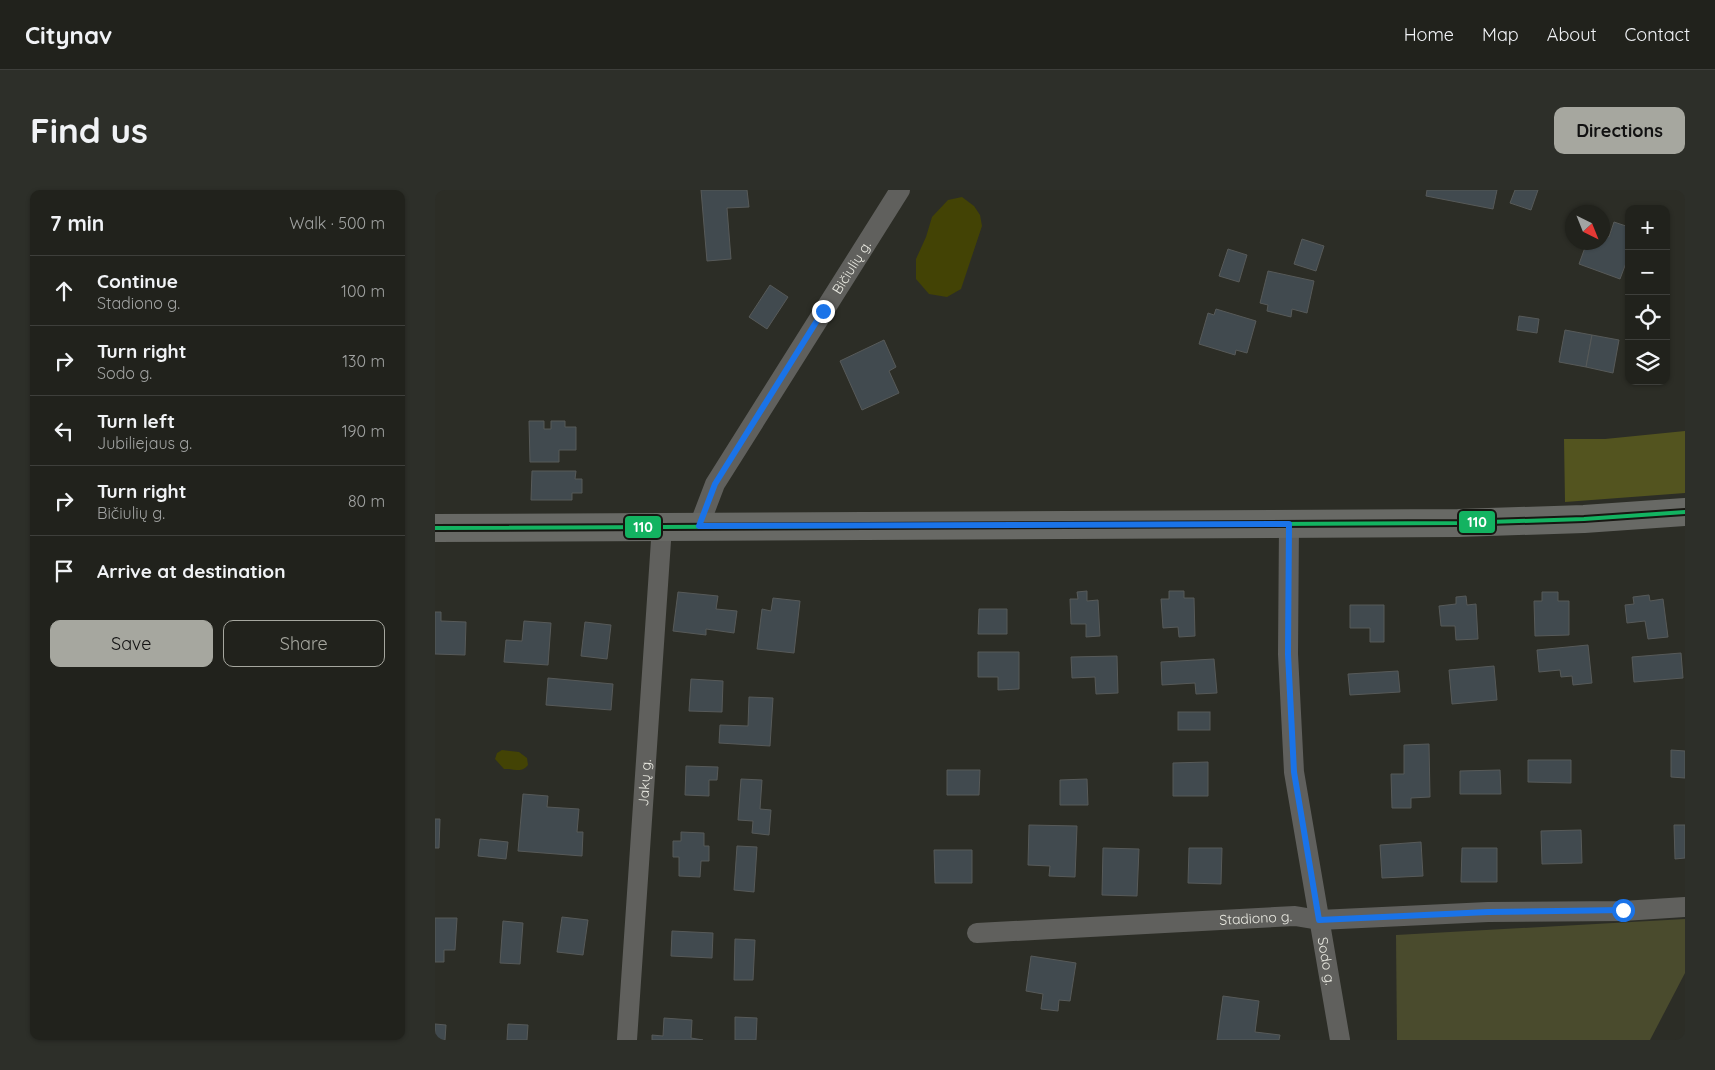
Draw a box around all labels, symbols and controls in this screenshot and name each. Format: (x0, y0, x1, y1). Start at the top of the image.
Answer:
text: Citynav (25, 20, 112, 50)
text: Home (1404, 23, 1454, 46)
text: Map (1482, 23, 1519, 46)
text: About (1547, 23, 1597, 46)
text: Contact (1625, 23, 1690, 46)
button: Directions (1554, 107, 1685, 154)
text: Find us (30, 108, 148, 152)
north arrow (1565, 205, 1610, 250)
map controls (1625, 205, 1670, 385)
button: + (1625, 205, 1670, 250)
text: 7 min (50, 210, 104, 236)
text: Walk · 500 m (289, 213, 385, 233)
street label: Bičiulių g. (828, 237, 875, 297)
button: − (1625, 250, 1670, 295)
text: Continue (97, 269, 178, 293)
icon: ahead (50, 277, 78, 305)
text: 100 m (341, 281, 385, 301)
text: Stadiono g. (97, 293, 180, 313)
button: locate (1625, 295, 1670, 340)
route end (812, 300, 835, 323)
text: Turn right (97, 339, 186, 363)
button: layers (1625, 340, 1670, 385)
icon: right (50, 347, 78, 375)
text: 130 m (342, 351, 385, 371)
text: Sodo g. (97, 363, 152, 383)
text: Turn left (97, 409, 175, 433)
icon: left (50, 417, 78, 445)
text: 190 m (342, 421, 385, 441)
text: Jubiliejaus g. (97, 433, 192, 453)
text: Turn right (97, 479, 186, 503)
icon: right (50, 487, 78, 515)
text: 80 m (348, 491, 385, 511)
text: Bičiulių g. (97, 503, 165, 523)
line badge: 110 (1458, 510, 1496, 534)
text: 110 (1467, 513, 1487, 531)
line badge: 110 (624, 515, 662, 539)
text: 110 (633, 518, 653, 536)
icon: arrive (50, 557, 78, 585)
text: Arrive at destination (97, 559, 286, 583)
button: Save (50, 620, 213, 667)
button: Share (223, 620, 385, 667)
street label: Jakų g. (634, 759, 655, 807)
route start (1612, 899, 1635, 922)
street label: Stadiono g. (1219, 907, 1292, 929)
street label: Sodo g. (1313, 936, 1339, 986)

